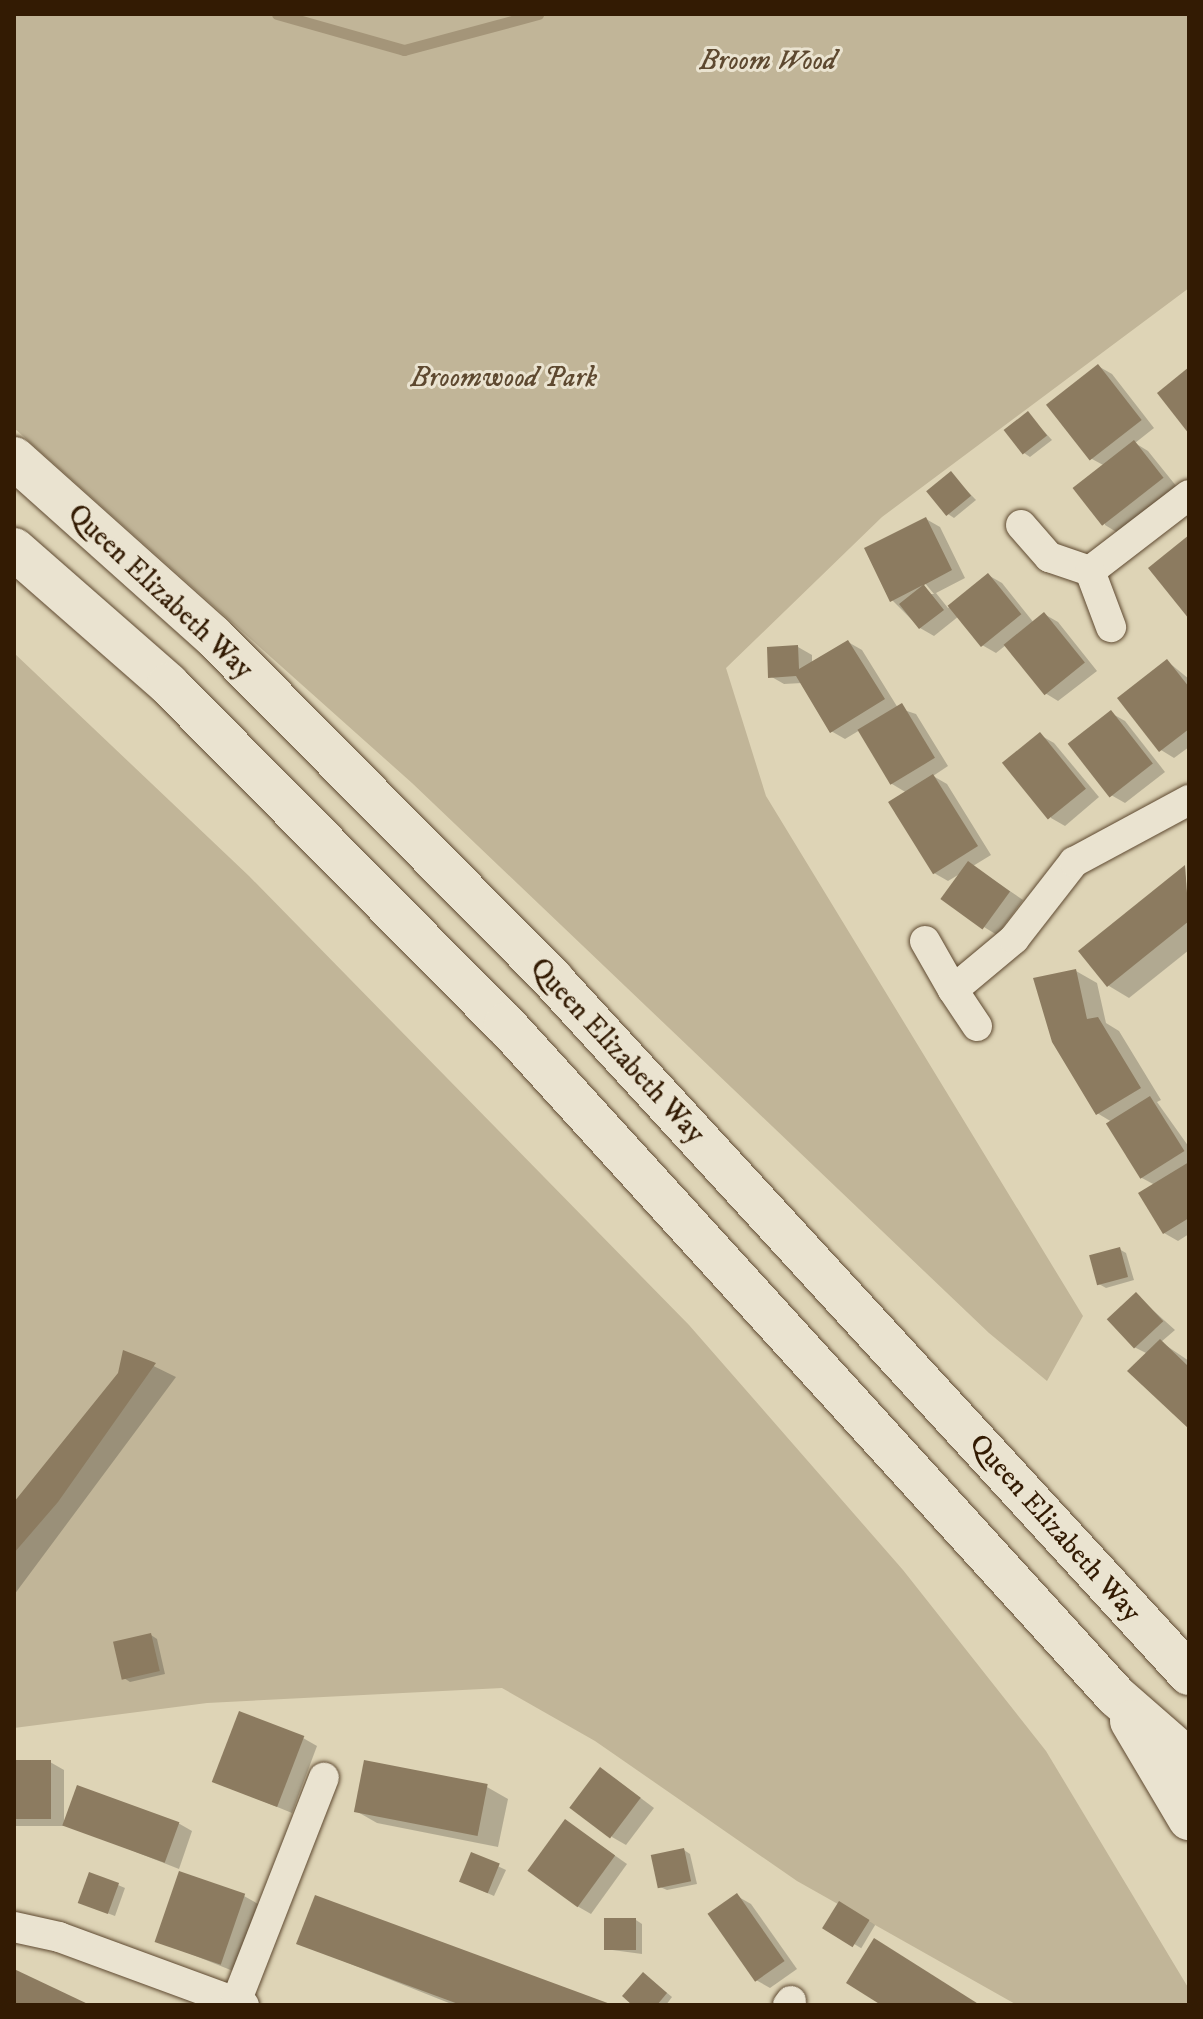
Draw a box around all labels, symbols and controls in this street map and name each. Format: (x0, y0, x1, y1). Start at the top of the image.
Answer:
park label: Broom Wood (700, 44, 836, 78)
park label: Broomwood Park (411, 361, 597, 395)
street label: Queen Elizabeth Way (60, 498, 260, 686)
street label: Queen Elizabeth Way (523, 951, 711, 1151)
street label: Queen Elizabeth Way (962, 1427, 1148, 1629)

